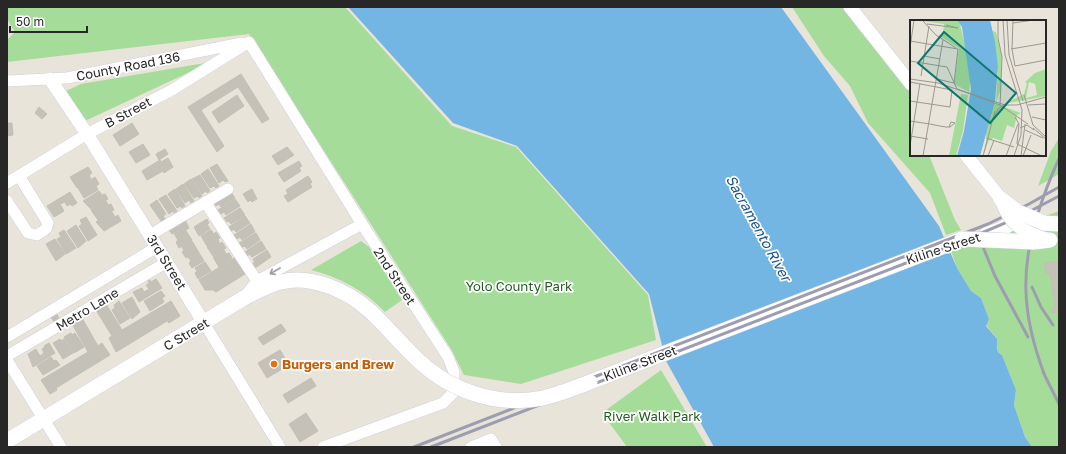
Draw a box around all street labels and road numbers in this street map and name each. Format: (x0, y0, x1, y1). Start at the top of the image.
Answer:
street label: County Road 136 (75, 48, 181, 84)
street label: B Street (102, 93, 154, 131)
street label: Kiline Street (904, 228, 982, 268)
street label: 3rd Street (144, 231, 190, 293)
street label: 2nd Street (371, 244, 419, 308)
street label: Metro Lane (53, 284, 121, 334)
street label: C Street (160, 314, 212, 354)
street label: Kiline Street (601, 342, 679, 384)

